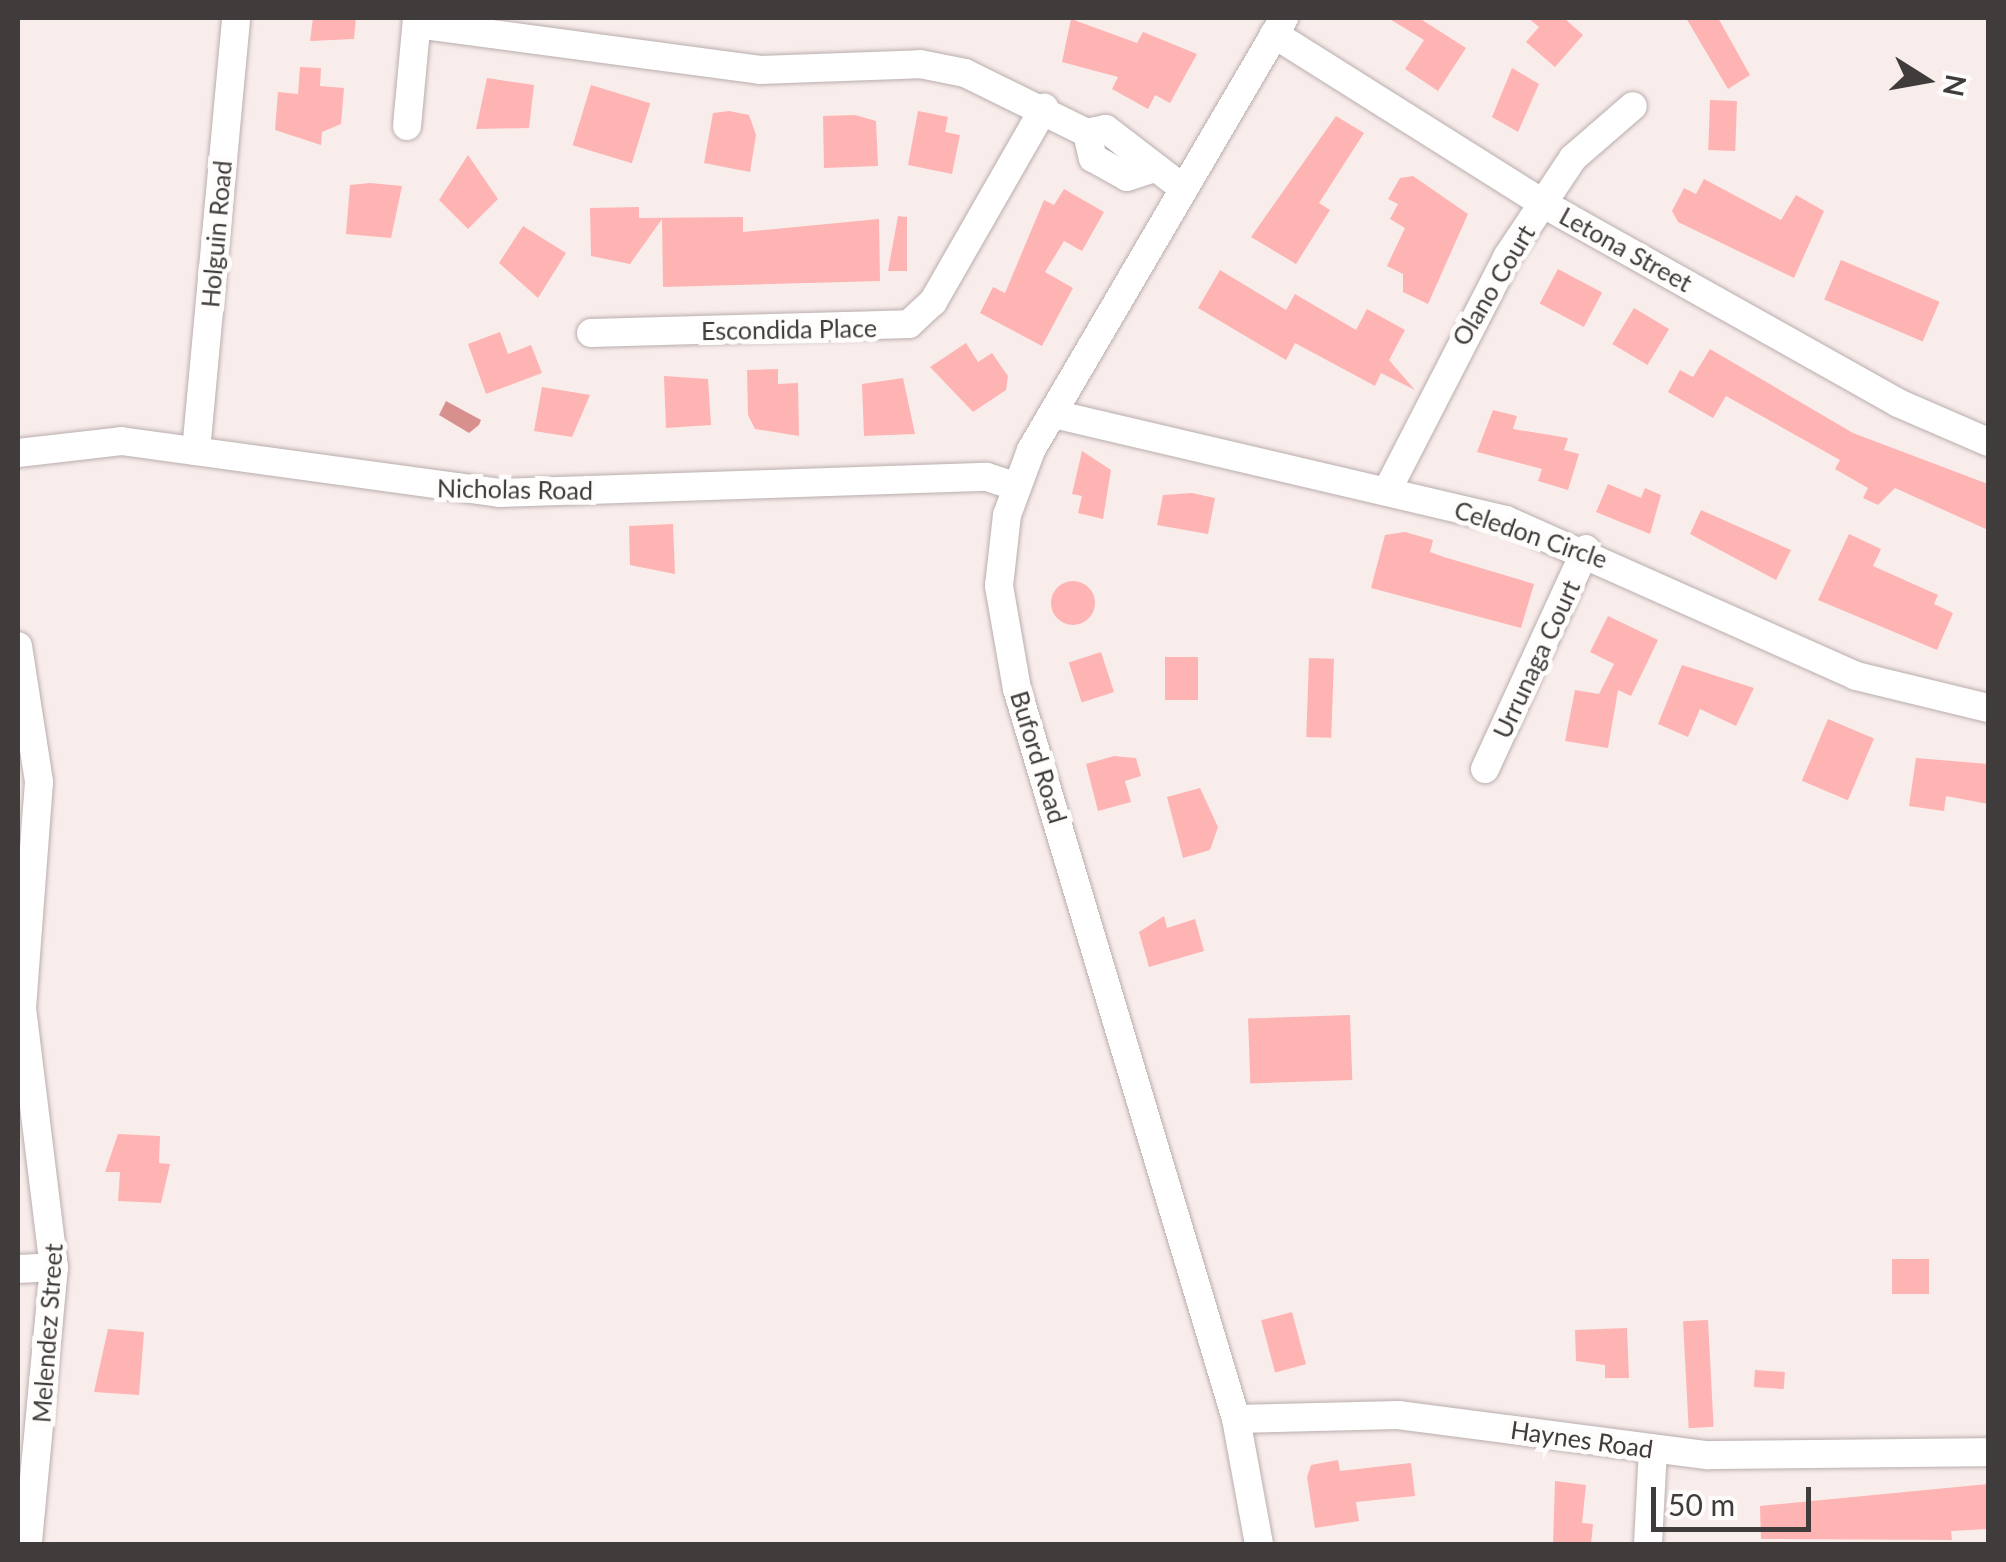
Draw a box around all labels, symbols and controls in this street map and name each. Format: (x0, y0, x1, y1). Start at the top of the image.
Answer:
north arrow (1876, 30, 1976, 130)
text: N (1937, 72, 1974, 100)
street label: Holguin Road (195, 159, 237, 309)
street label: Letona Street (1555, 200, 1697, 298)
street label: Olano Court (1445, 219, 1541, 351)
street label: Escondida Place (701, 312, 877, 346)
street label: Nicholas Road (437, 473, 593, 505)
street label: Celedon Circle (1451, 494, 1611, 574)
street label: Urrunaga Court (1486, 575, 1586, 743)
street label: Buford Road (1005, 687, 1073, 827)
street label: Melendez Street (26, 1242, 68, 1424)
street label: Haynes Road (1509, 1414, 1655, 1464)
scale bar (1656, 1467, 1816, 1529)
text: 50 m (1668, 1486, 1735, 1522)

